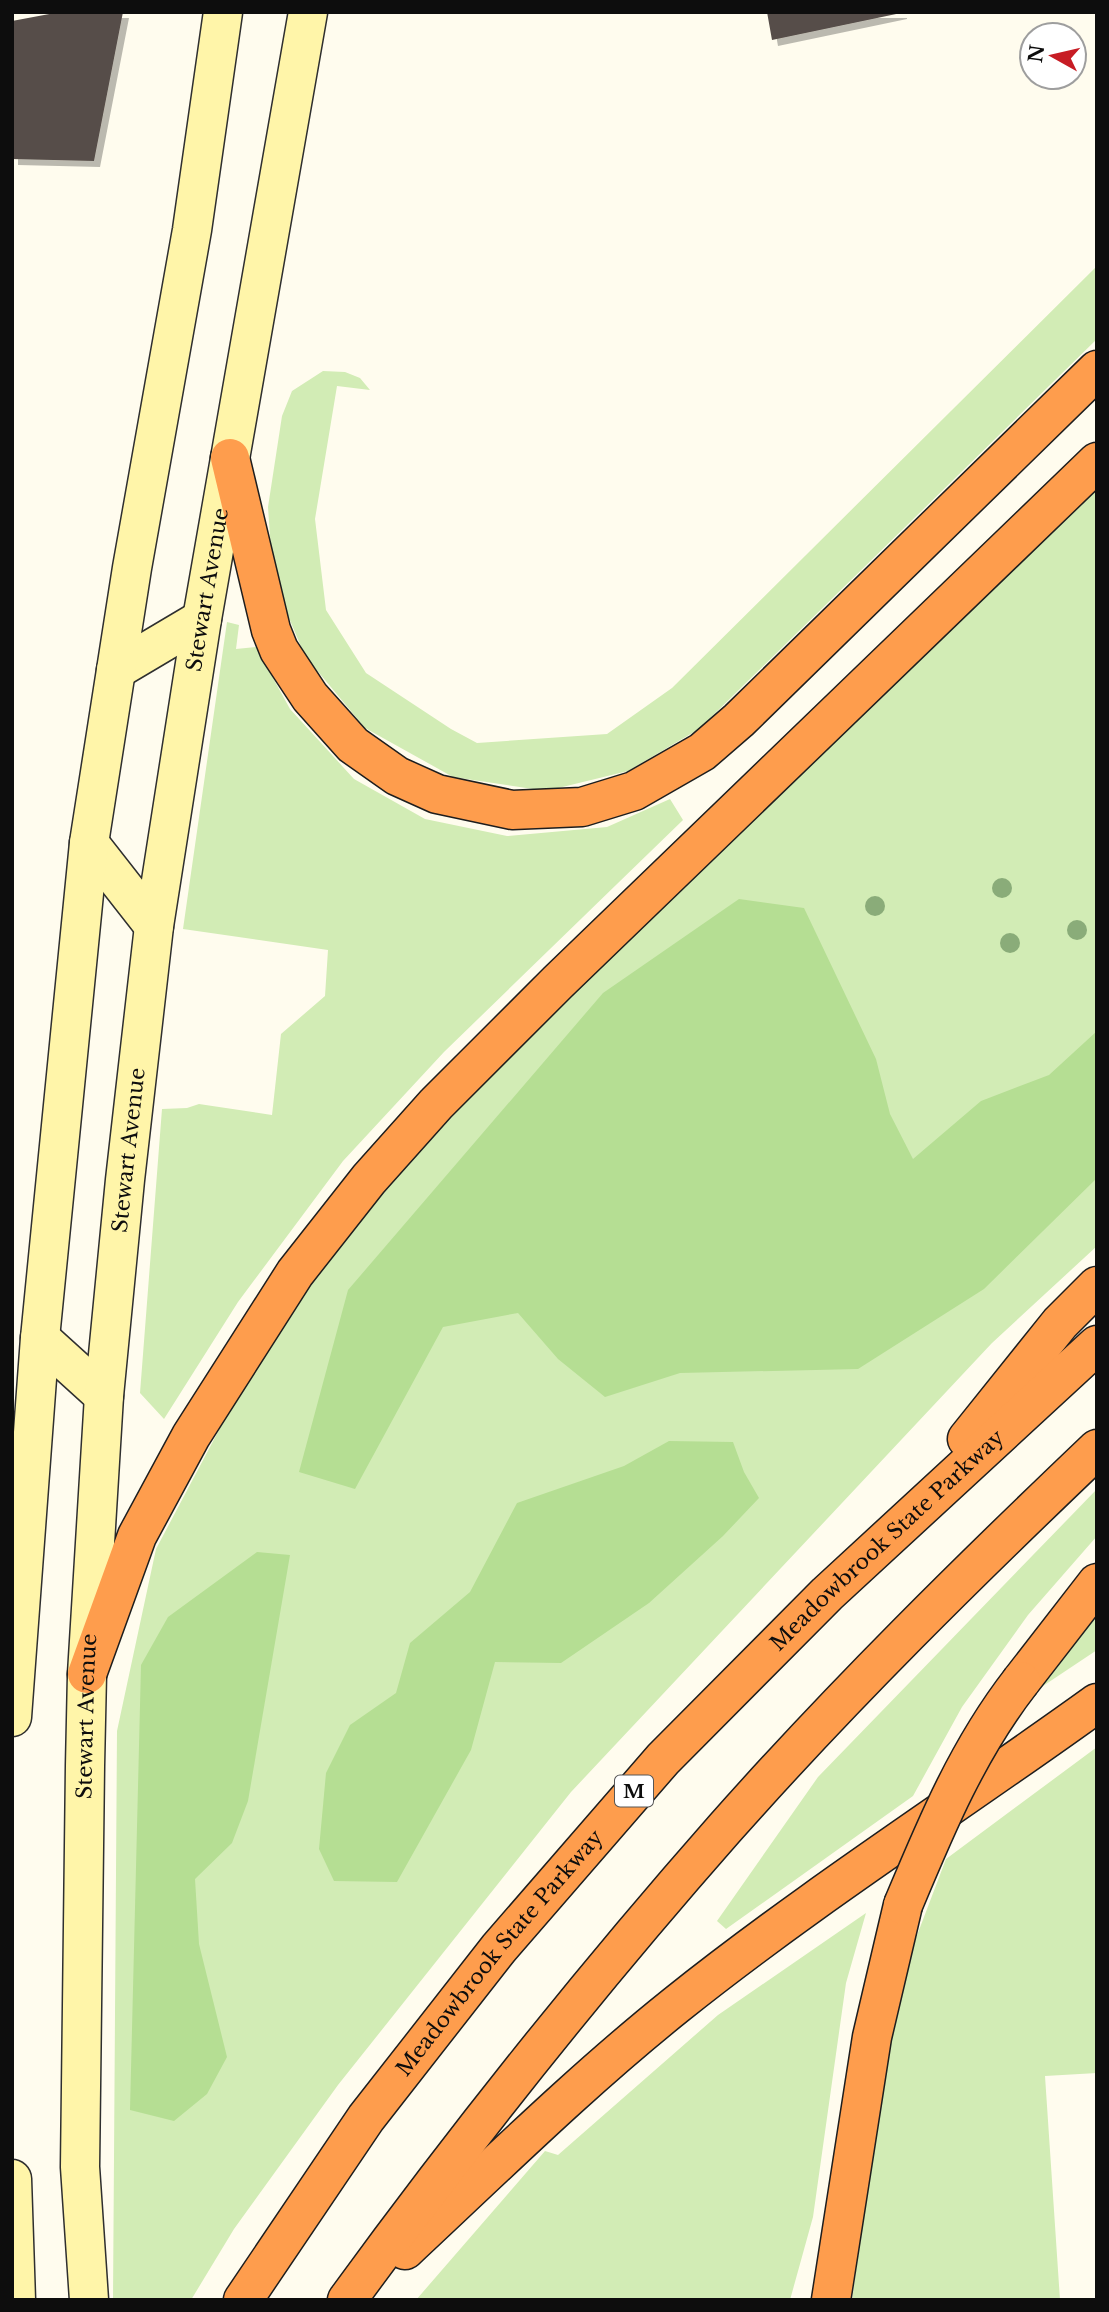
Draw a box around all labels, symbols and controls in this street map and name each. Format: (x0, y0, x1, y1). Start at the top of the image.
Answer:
north arrow (1018, 21, 1088, 91)
text: N (1024, 43, 1049, 64)
street label: Stewart Avenue (181, 506, 234, 673)
street label: Stewart Avenue (107, 1066, 151, 1234)
street label: Meadowbrook State Parkway (765, 1424, 1010, 1656)
street label: Stewart Avenue (72, 1633, 102, 1799)
road number: M (615, 1776, 653, 1806)
street label: Meadowbrook State Parkway (391, 1824, 609, 2081)

